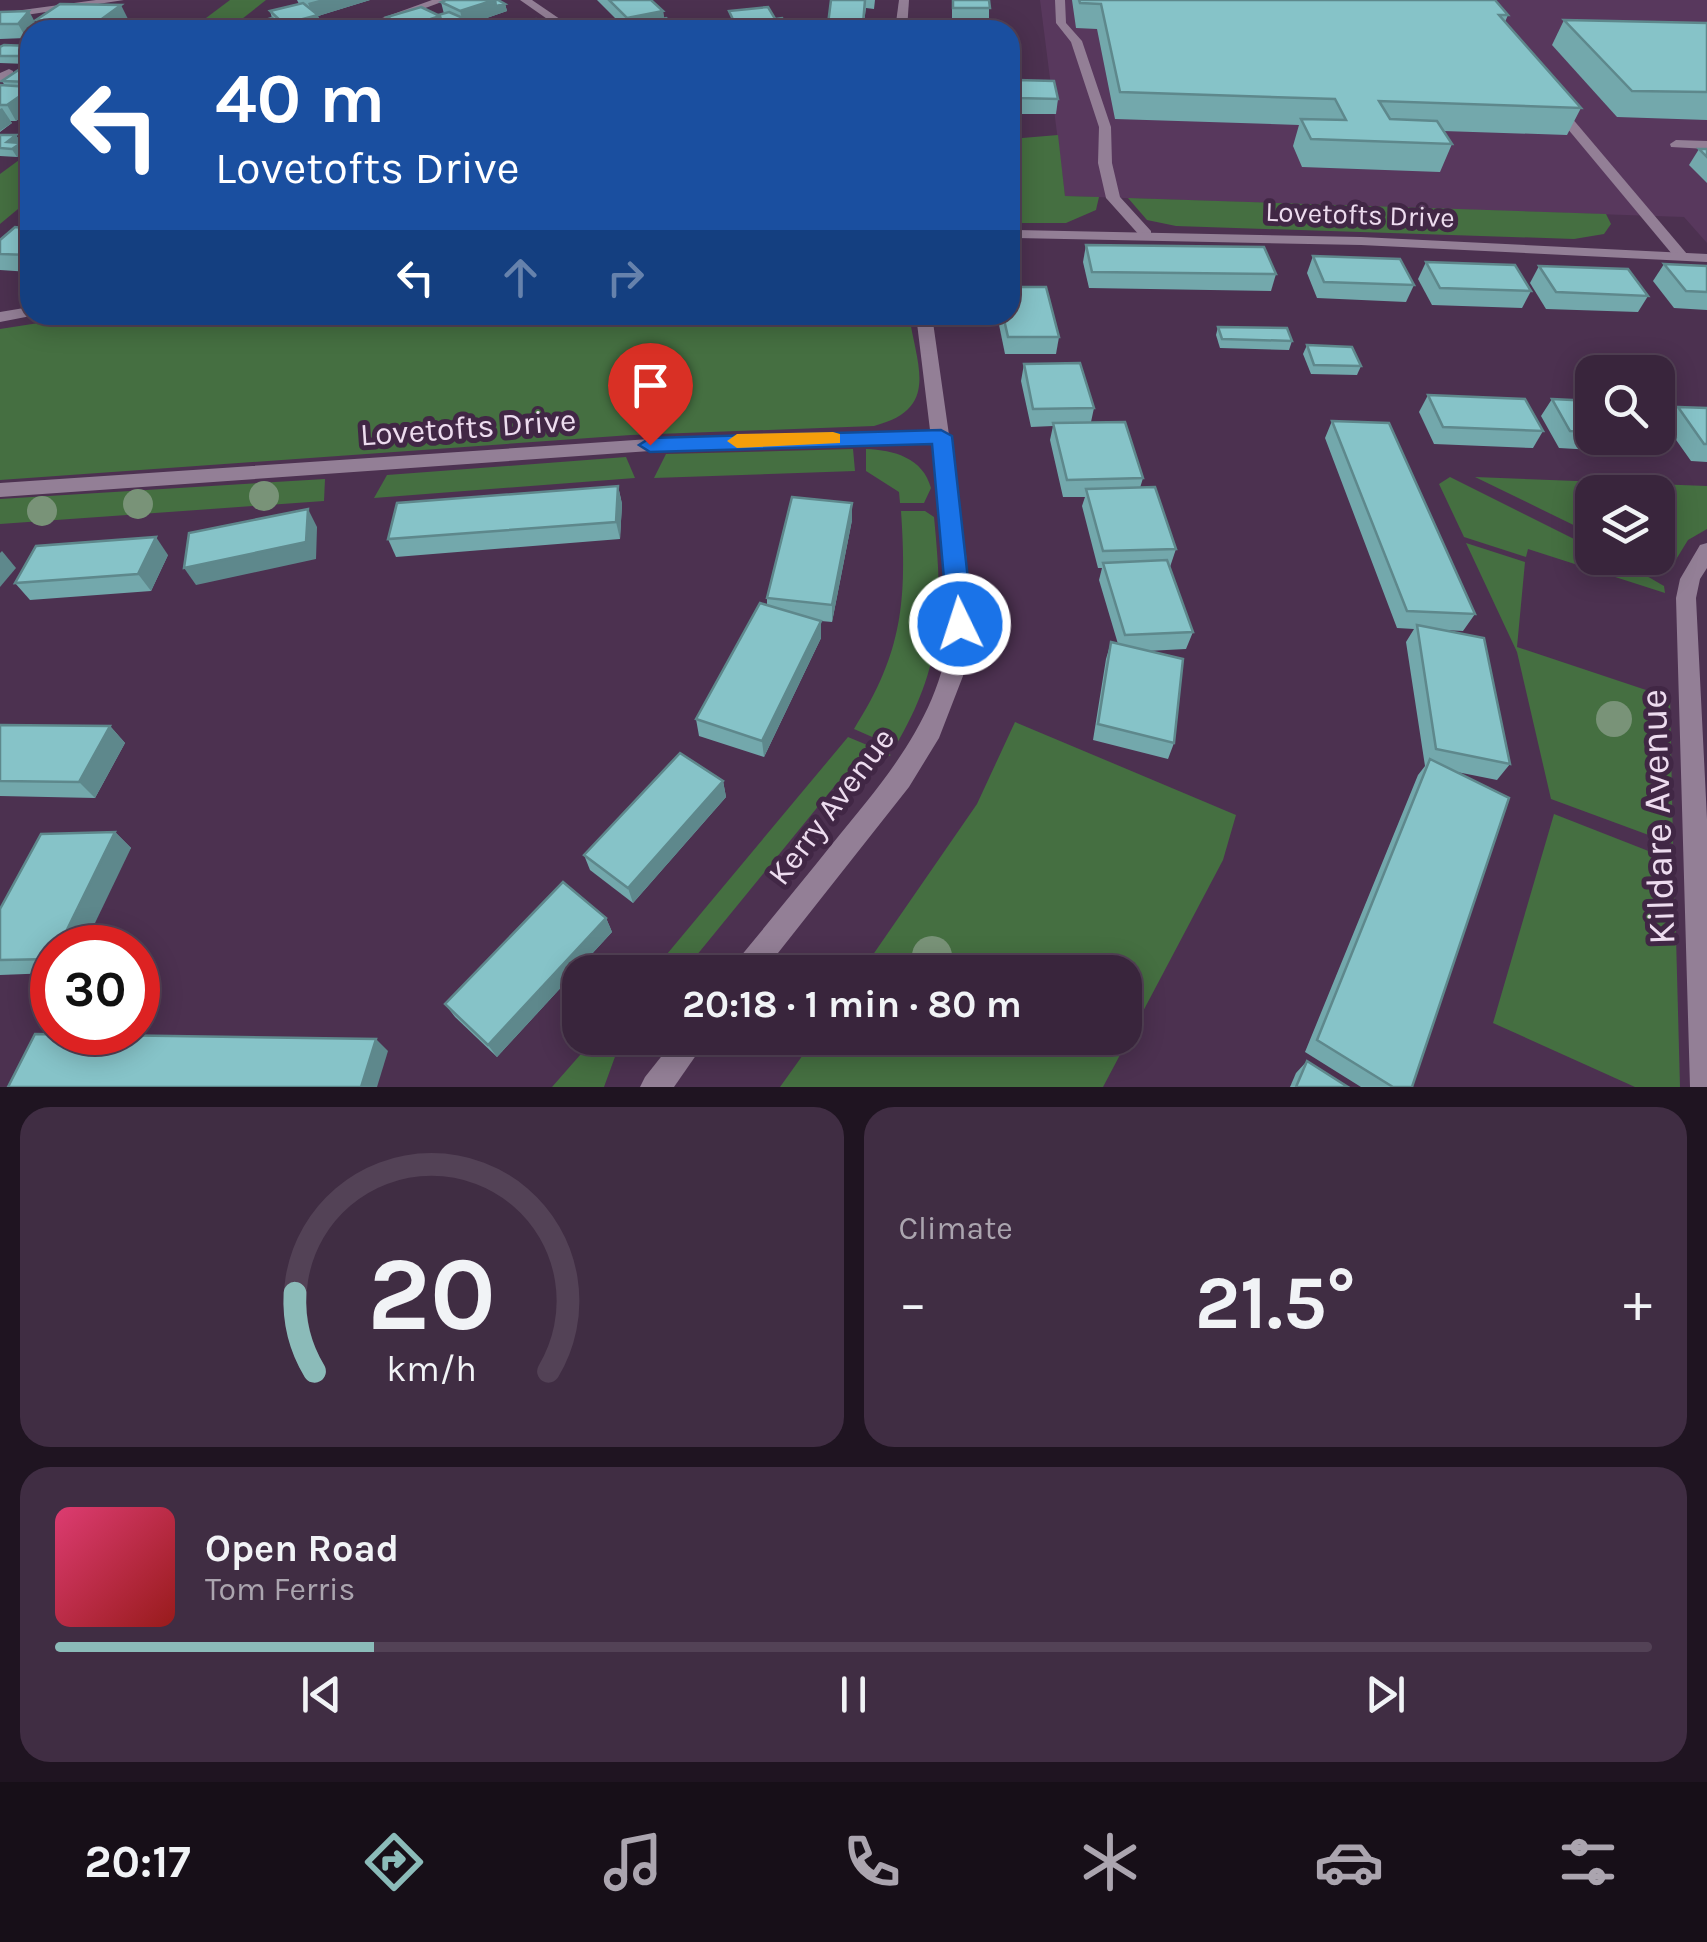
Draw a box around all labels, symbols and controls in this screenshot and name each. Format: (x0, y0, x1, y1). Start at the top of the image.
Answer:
text: 40 m (215, 58, 385, 140)
icon: left (50, 60, 180, 190)
text: Lovetofts Drive (215, 142, 520, 194)
street label: Lovetofts Drive (1265, 195, 1455, 234)
icon: left (388, 250, 443, 305)
icon: ahead (493, 250, 548, 305)
icon: right (598, 250, 653, 305)
pin (608, 343, 693, 446)
map controls (1575, 355, 1675, 575)
button: search (1575, 355, 1675, 455)
icon: arrive (623, 358, 678, 413)
street label: Lovetofts Drive (359, 401, 577, 454)
button: layers (1575, 475, 1675, 575)
position arrow (908, 572, 1012, 676)
street label: Kildare Avenue (1631, 688, 1684, 946)
street label: Kerry Avenue (760, 721, 902, 892)
speed limit sign: 30 (30, 925, 160, 1055)
text: 20:18 · 1 min · 80 m (682, 982, 1022, 1027)
text: Climate (899, 1210, 1013, 1247)
text: 20 (367, 1234, 496, 1355)
text: 21.5° (1195, 1259, 1356, 1347)
text: − (899, 1271, 927, 1335)
text: + (1623, 1271, 1652, 1335)
text: km/h (386, 1348, 477, 1390)
text: Open Road (205, 1526, 399, 1571)
text: Tom Ferris (205, 1571, 355, 1608)
icon: previous (294, 1667, 349, 1722)
icon: pause (826, 1667, 881, 1722)
icon: next (1358, 1667, 1413, 1722)
icon: directions (359, 1827, 429, 1897)
icon: music (598, 1827, 668, 1897)
icon: phone (837, 1827, 907, 1897)
icon: climate (1075, 1827, 1145, 1897)
icon: car (1314, 1827, 1384, 1897)
icon: filters (1553, 1827, 1623, 1897)
text: 20:17 (84, 1836, 191, 1888)

